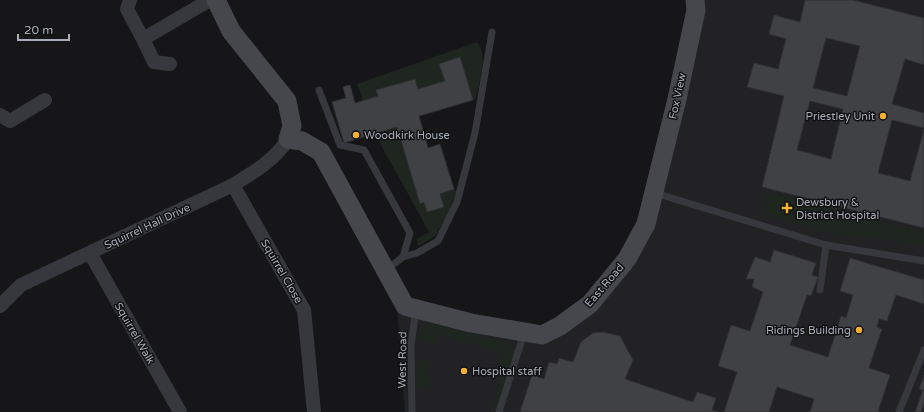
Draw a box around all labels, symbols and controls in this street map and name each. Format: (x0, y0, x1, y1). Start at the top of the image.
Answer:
scale bar (18, 16, 69, 42)
text: 20 m (24, 23, 53, 37)
street label: Fox View (666, 72, 689, 120)
place label: Priestley Unit (806, 110, 875, 123)
marker: Priestley Unit (878, 111, 888, 121)
place label: Woodkirk House (364, 129, 450, 142)
marker: Woodkirk House (351, 130, 361, 140)
place label: Dewsbury & District Hospital (796, 196, 879, 222)
street label: Squirrel Hall Drive (102, 201, 192, 252)
marker: Dewsbury & District Hospital (781, 202, 793, 214)
street label: Squirrel Close (258, 237, 305, 306)
street label: East Road (582, 261, 627, 310)
street label: Squirrel Walk (112, 300, 157, 366)
place label: Ridings Building (766, 324, 851, 337)
marker: Ridings Building (854, 325, 864, 335)
street label: West Road (396, 331, 409, 389)
place label: Hospital staff (472, 365, 542, 378)
marker: Hospital staff (459, 366, 469, 376)

